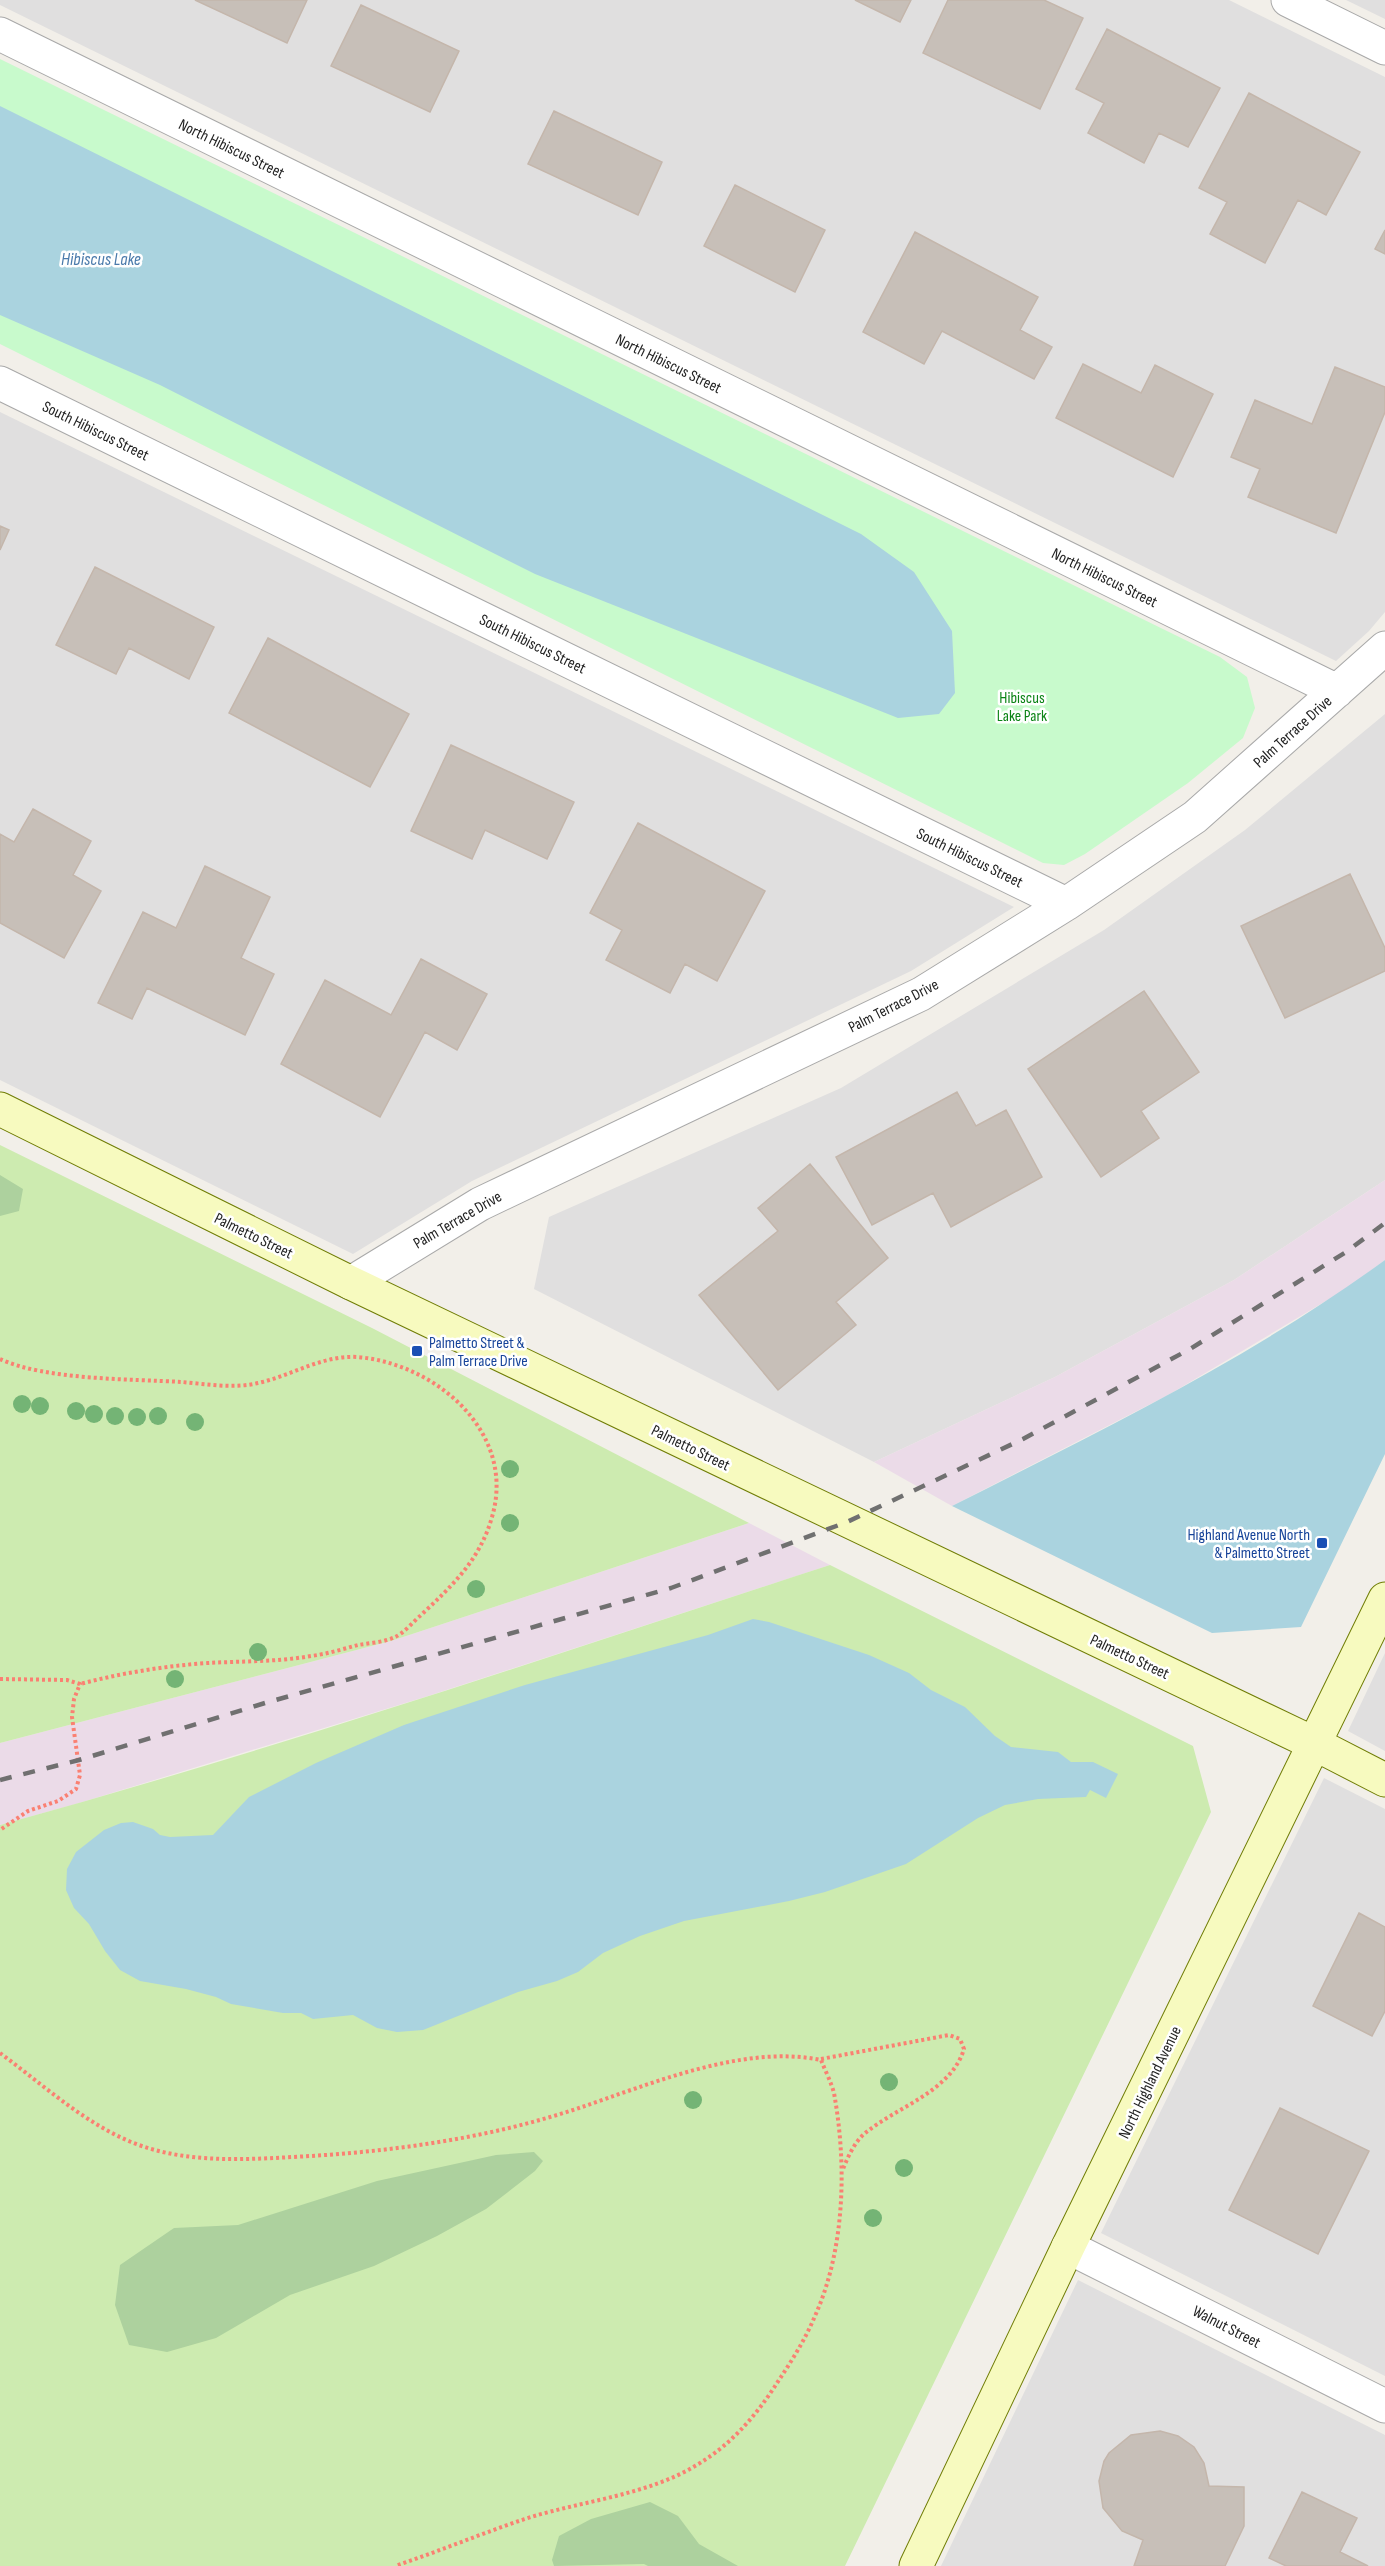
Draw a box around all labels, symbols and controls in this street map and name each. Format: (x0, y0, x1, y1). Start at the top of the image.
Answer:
street label: North Hibiscus Street (175, 116, 287, 183)
water label: Hibiscus Lake (61, 249, 141, 270)
street label: North Hibiscus Street (612, 331, 724, 398)
street label: South Hibiscus Street (39, 397, 152, 465)
street label: North Hibiscus Street (1048, 545, 1160, 612)
street label: South Hibiscus Street (476, 610, 589, 678)
park label: Hibiscus Lake Park (997, 689, 1047, 726)
street label: Palm Terrace Drive (1250, 692, 1336, 772)
street label: South Hibiscus Street (913, 824, 1026, 892)
street label: Palm Terrace Drive (845, 975, 942, 1037)
street label: Palm Terrace Drive (410, 1187, 505, 1253)
street label: Palmetto Street (211, 1209, 296, 1264)
place label: Palmetto Street & Palm Terrace Drive (429, 1334, 528, 1371)
marker: Palmetto Street & Palm Terrace Drive (410, 1344, 424, 1358)
street label: Palmetto Street (648, 1421, 733, 1476)
place label: Highland Avenue North & Palmetto Street (1187, 1526, 1310, 1563)
marker: Highland Avenue North & Palmetto Street (1315, 1536, 1329, 1550)
street label: Palmetto Street (1087, 1631, 1172, 1684)
street label: North Highland Avenue (1115, 2023, 1186, 2142)
street label: Walnut Street (1189, 2302, 1264, 2353)

